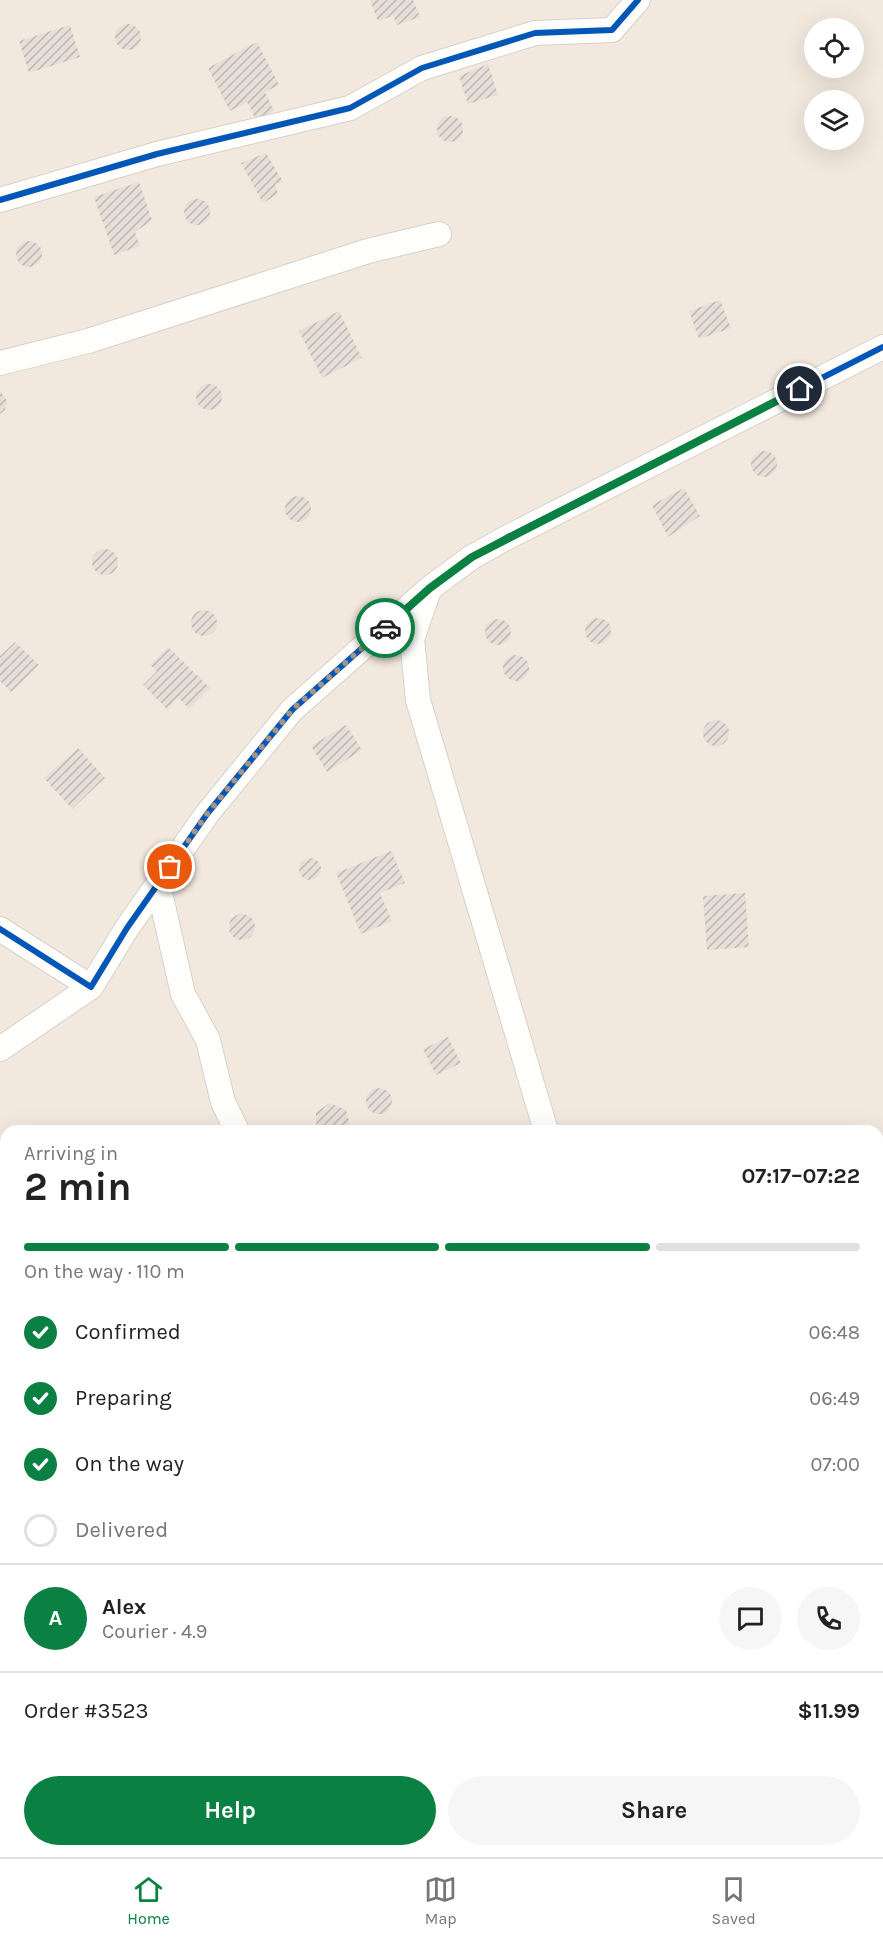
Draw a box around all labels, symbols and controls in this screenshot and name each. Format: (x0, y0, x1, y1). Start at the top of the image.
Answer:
map controls (804, 18, 864, 150)
button: locate (804, 18, 864, 78)
button: layers (804, 90, 864, 150)
pin (774, 363, 825, 414)
icon: home (783, 372, 816, 405)
courier (355, 598, 415, 658)
icon: car (369, 612, 402, 645)
pin (144, 841, 195, 892)
icon: bag (153, 850, 186, 883)
text: Arriving in (24, 1142, 118, 1165)
text: 07:17–07:22 (741, 1163, 860, 1189)
text: 2 min (24, 1164, 132, 1210)
text: On the way · 110 m (24, 1260, 185, 1283)
icon: check (24, 1316, 57, 1349)
text: Confirmed (75, 1319, 181, 1345)
text: 06:48 (809, 1321, 860, 1344)
icon: check (24, 1382, 57, 1415)
text: Preparing (75, 1385, 172, 1411)
text: 06:49 (809, 1387, 860, 1410)
icon: check (24, 1448, 57, 1481)
text: On the way (75, 1451, 184, 1477)
text: 07:00 (810, 1453, 860, 1476)
text: Delivered (75, 1517, 168, 1543)
button: chat (719, 1587, 782, 1650)
button: phone (797, 1587, 860, 1650)
text: Alex (102, 1594, 146, 1620)
text: A (49, 1605, 62, 1631)
text: Courier · 4.9 (102, 1620, 207, 1643)
text: Order #3523 (24, 1698, 149, 1724)
text: $11.99 (798, 1698, 860, 1724)
button: Help (24, 1776, 436, 1845)
button: Share (448, 1776, 860, 1845)
tab: Home (127, 1873, 170, 1928)
tab: Map (424, 1873, 457, 1928)
tab: Saved (712, 1873, 756, 1928)

